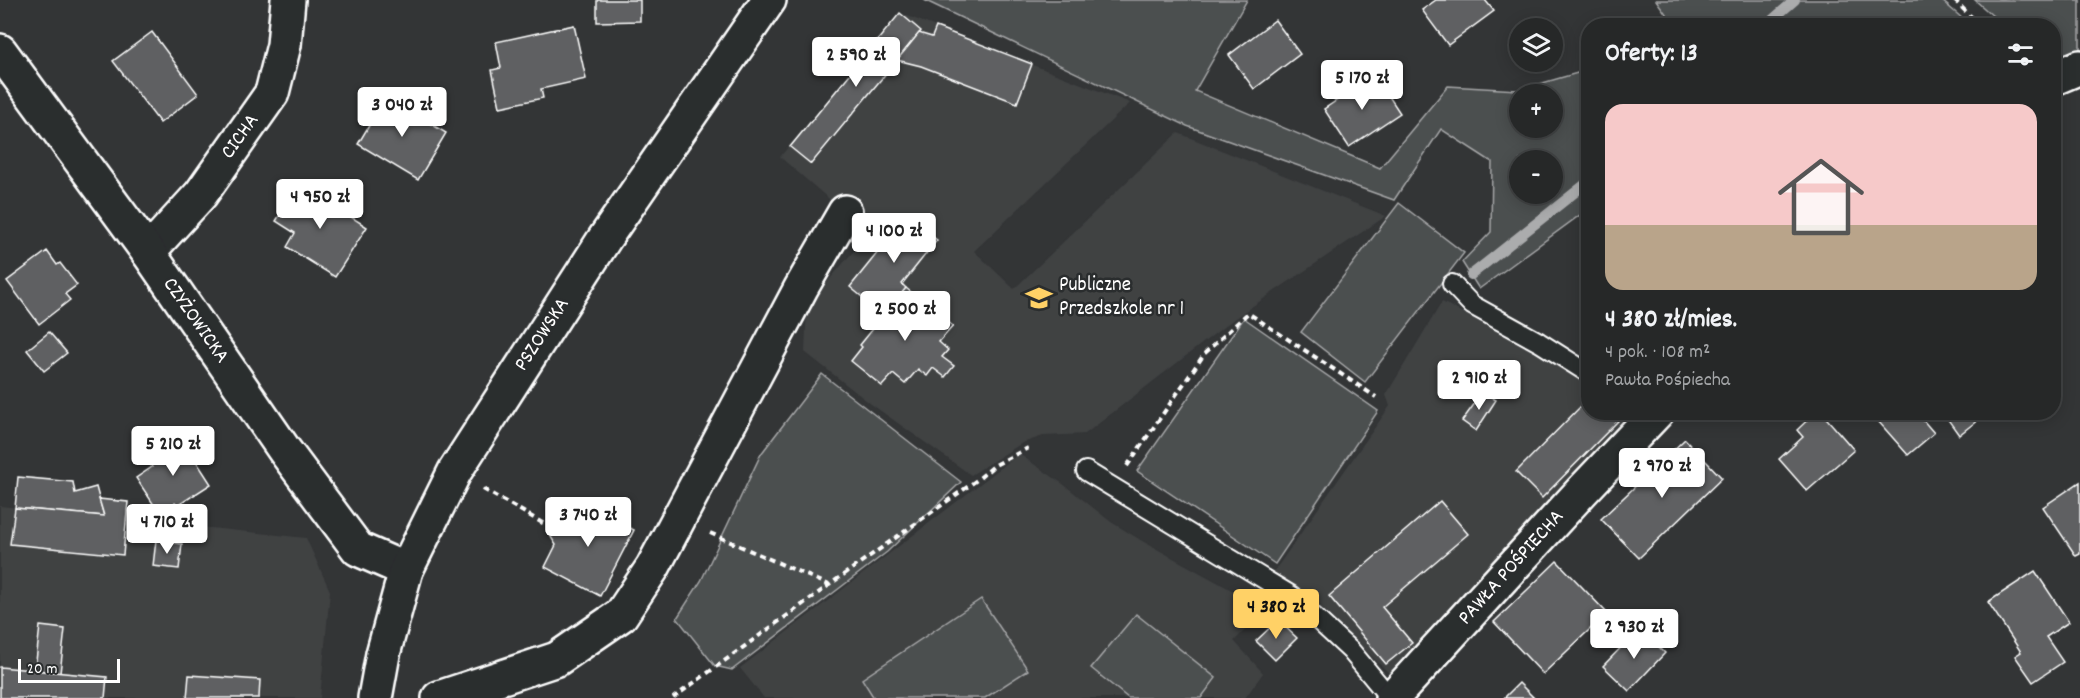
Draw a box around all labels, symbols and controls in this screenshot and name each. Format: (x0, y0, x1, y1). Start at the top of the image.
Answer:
map controls (1509, 18, 1563, 204)
button: layers (1509, 18, 1563, 72)
text: Oferty: 13 (1605, 36, 1698, 73)
pin: 2 590 zł (794, 37, 918, 88)
icon: filters (2004, 38, 2037, 71)
text: 2 590 zł (826, 42, 886, 70)
pin: 5 170 zł (1300, 60, 1424, 111)
text: 5 170 zł (1335, 65, 1389, 93)
button: + (1509, 84, 1563, 138)
pin: 3 040 zł (340, 87, 464, 138)
text: 3 040 zł (372, 92, 432, 120)
street label: CICHA (215, 108, 267, 166)
icon: home (1767, 143, 1875, 251)
button: − (1509, 150, 1563, 204)
pin: 4 950 zł (258, 179, 382, 230)
text: 4 950 zł (290, 184, 350, 212)
pin: 4 100 zł (832, 213, 956, 264)
text: 4 100 zł (866, 218, 922, 246)
place label: Publiczne Przedszkole nr 1 (1059, 271, 1184, 325)
street label: CZYŻOWICKA (154, 272, 236, 370)
school or university icon: Publiczne Przedszkole nr 1 (1024, 283, 1054, 313)
pin: 2 500 zł (843, 291, 967, 342)
street label: PSZOWSKA (508, 292, 578, 378)
text: 2 500 zł (874, 296, 936, 324)
text: 4 380 zł/mies. (1605, 302, 1737, 339)
text: 4 pok. · 108 m² (1605, 339, 1710, 367)
pin: 2 910 zł (1417, 360, 1541, 411)
text: 2 910 zł (1452, 365, 1507, 393)
text: Pawła Pośpiecha (1605, 367, 1730, 395)
pin: 5 210 zł (111, 426, 235, 477)
text: 5 210 zł (145, 431, 201, 459)
pin: 2 970 zł (1600, 448, 1724, 499)
text: 2 970 zł (1633, 453, 1691, 481)
pin: 3 740 zł (526, 497, 650, 548)
text: 3 740 zł (559, 502, 617, 530)
street label: PAWŁA POŚPIECHA (1452, 503, 1572, 633)
pin: 4 710 zł (105, 504, 229, 555)
text: 4 710 zł (140, 509, 194, 537)
pin: 4 380 zł (1214, 589, 1338, 640)
text: 4 380 zł (1247, 594, 1305, 622)
pin: 2 930 zł (1572, 609, 1696, 660)
text: 2 930 zł (1604, 614, 1664, 642)
scale bar (18, 656, 120, 684)
text: 20 m (27, 658, 57, 681)

